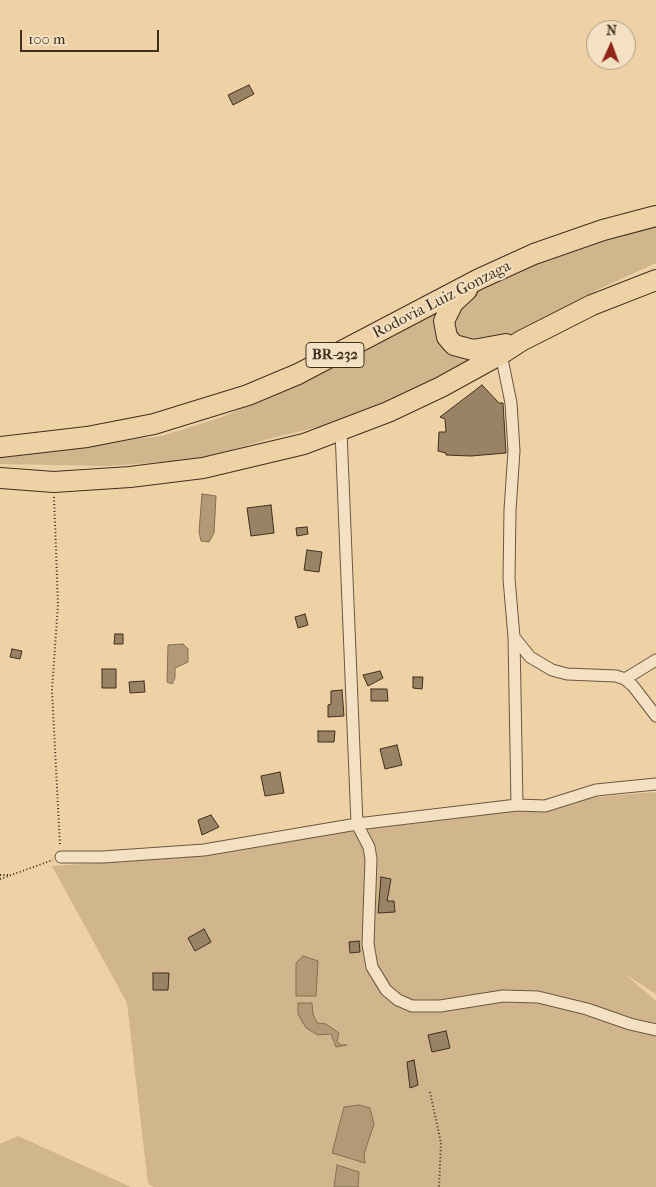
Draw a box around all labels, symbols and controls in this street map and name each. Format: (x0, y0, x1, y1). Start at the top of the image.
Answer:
scale bar (22, 20, 161, 52)
north arrow (586, 20, 636, 70)
text: N (606, 22, 617, 39)
text: 100 m (28, 30, 66, 48)
street label: Rodovia Luiz Gonzaga (370, 257, 514, 343)
road number: BR-232 (306, 342, 364, 368)

